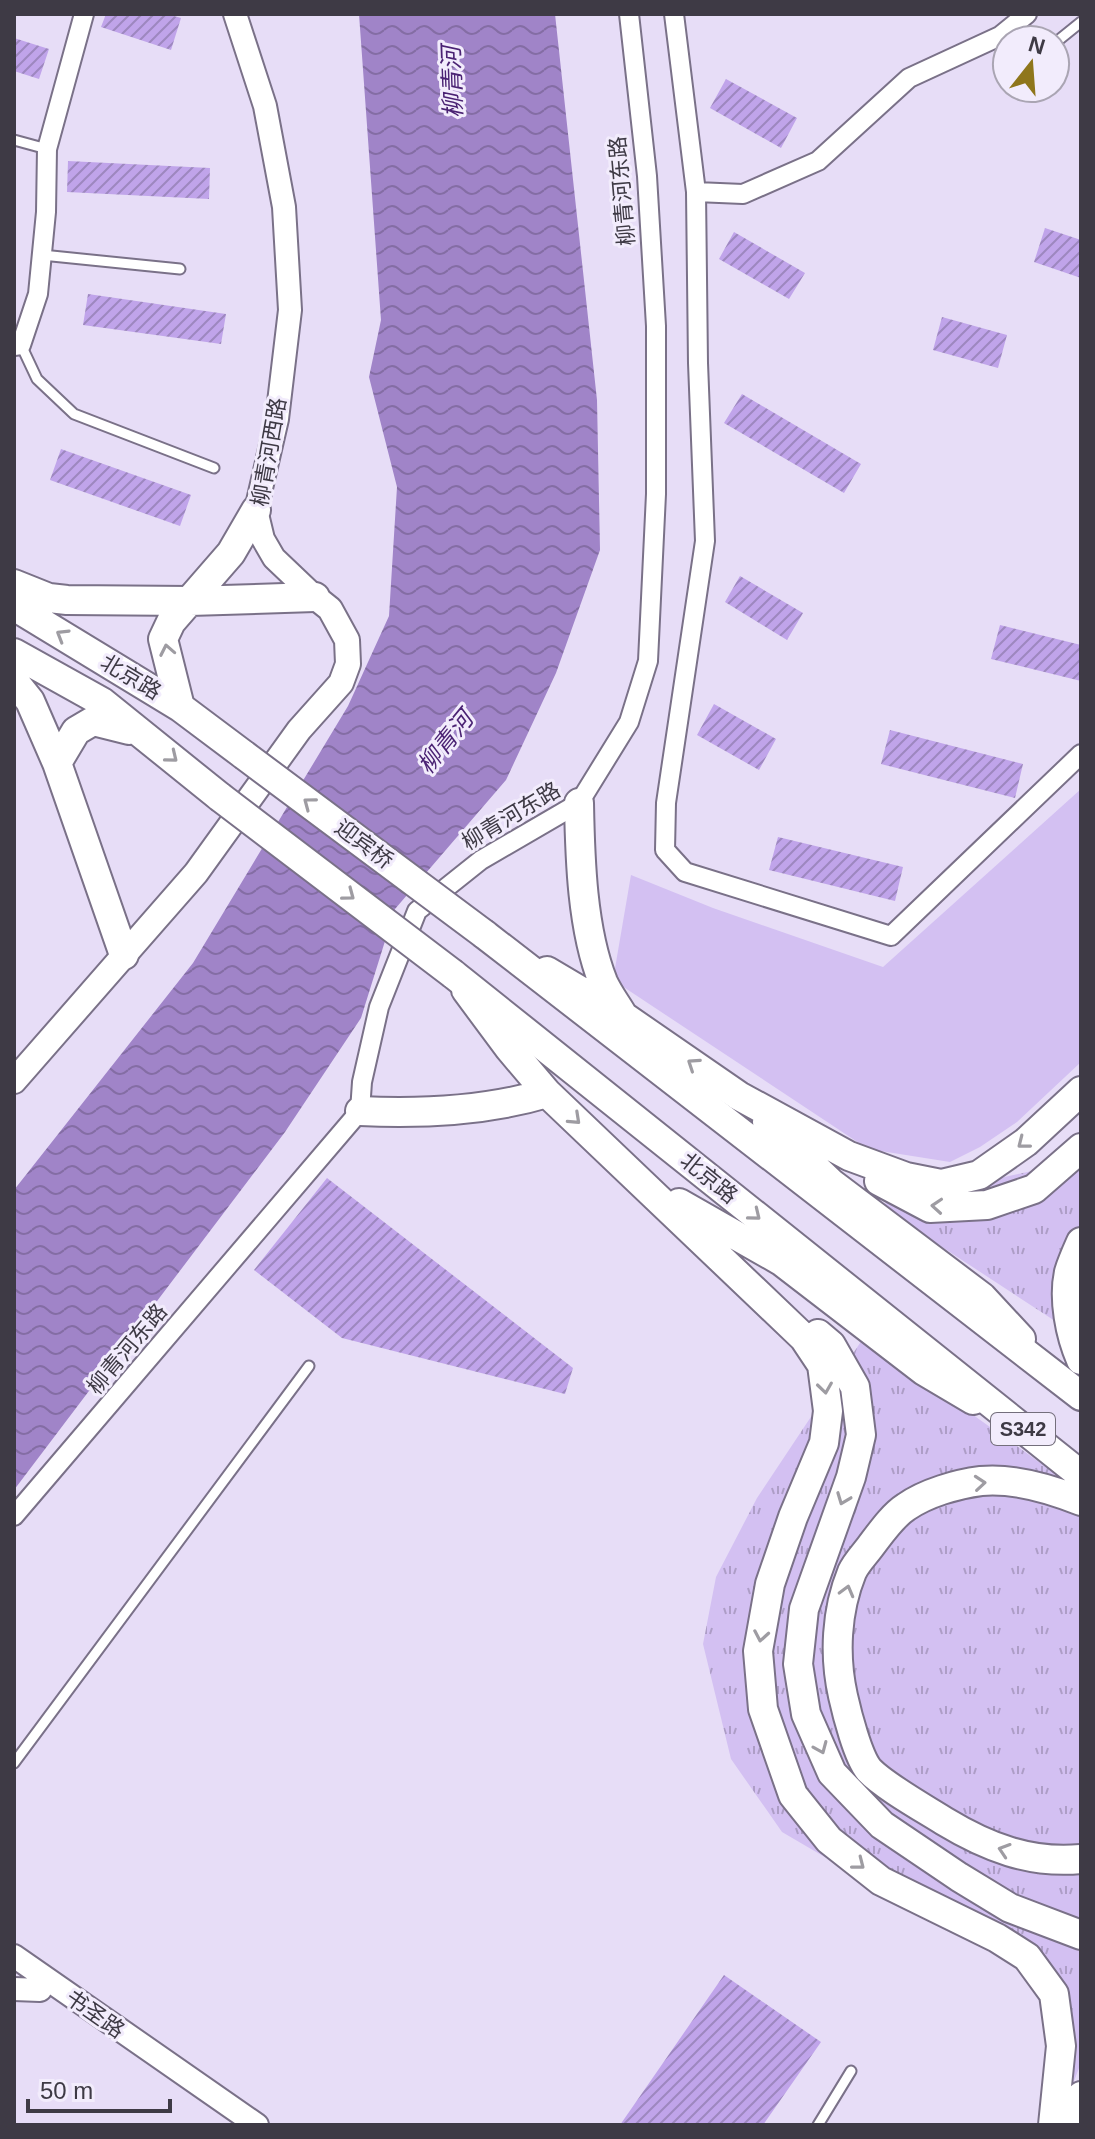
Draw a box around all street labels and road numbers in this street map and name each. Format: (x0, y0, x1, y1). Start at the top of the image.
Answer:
street label: 柳青河东路 (605, 135, 639, 247)
street label: 柳青河西路 (247, 396, 291, 508)
street label: 北京路 (96, 649, 166, 705)
street label: 柳青河东路 (457, 777, 565, 855)
street label: 迎宾桥 (330, 814, 398, 874)
street label: 北京路 (675, 1148, 743, 1208)
street label: 柳青河东路 (82, 1299, 172, 1399)
road number: S342 (991, 1413, 1055, 1445)
street label: 书圣路 (61, 1985, 129, 2043)

